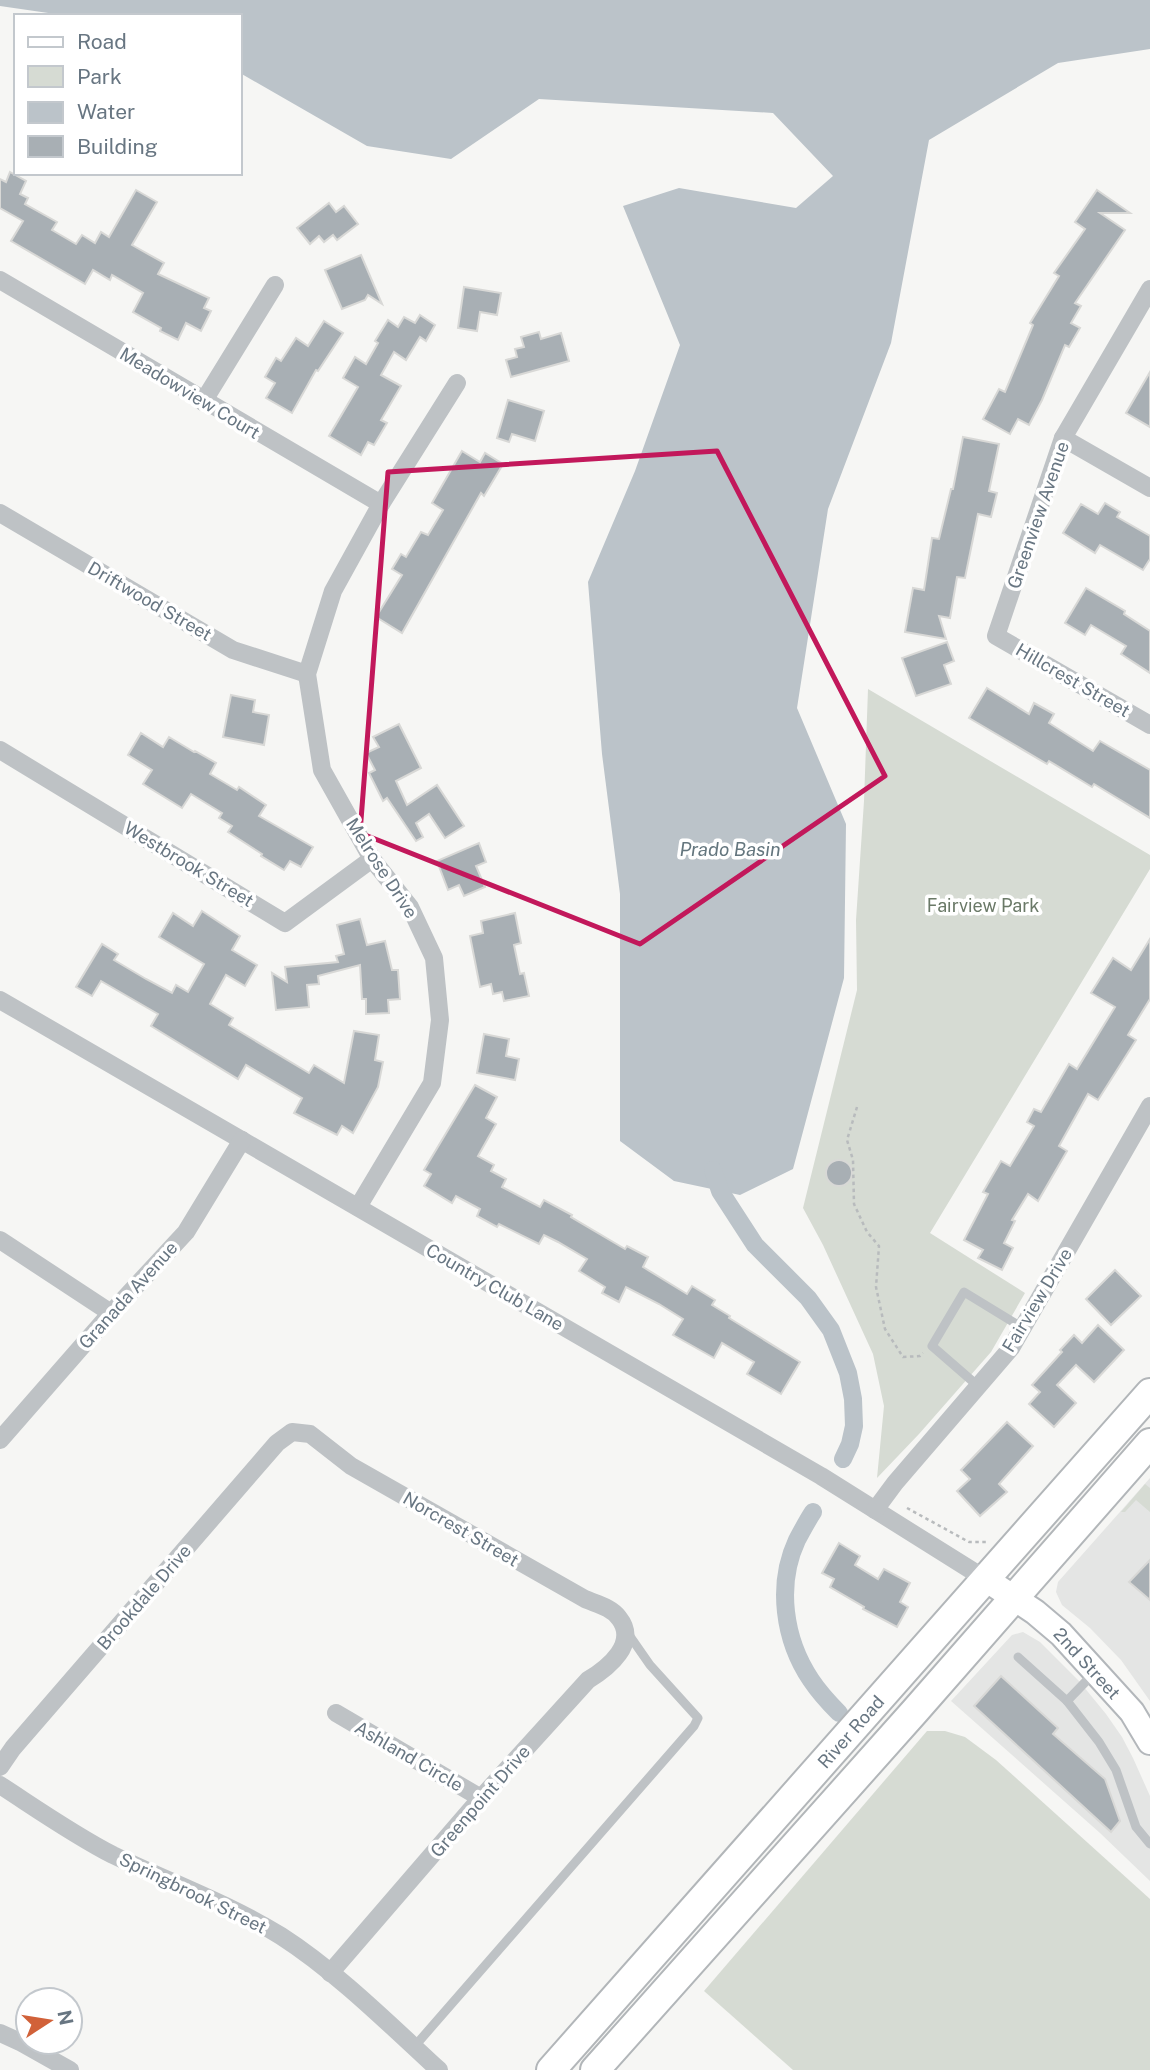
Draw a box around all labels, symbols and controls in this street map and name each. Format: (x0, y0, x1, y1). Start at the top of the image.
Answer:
legend (14, 14, 242, 175)
text: Road (77, 29, 127, 54)
text: Park (77, 64, 122, 89)
text: Water (77, 99, 135, 124)
text: Building (77, 134, 158, 159)
street label: Meadowview Court (116, 343, 264, 443)
street label: Greenview Avenue (1003, 439, 1073, 591)
street label: Driftwood Street (84, 557, 216, 645)
street label: Hillcrest Street (1012, 639, 1134, 721)
street label: Melrose Drive (342, 814, 422, 922)
street label: Westbrook Street (120, 817, 258, 911)
water label: Prado Basin (679, 838, 781, 860)
park label: Fairview Park (927, 895, 1039, 916)
street label: Granada Avenue (74, 1237, 182, 1353)
street label: Country Club Lane (423, 1239, 567, 1335)
street label: Fairview Drive (998, 1244, 1076, 1356)
street label: Norcrest Street (399, 1487, 523, 1571)
street label: Brookdale Drive (93, 1540, 195, 1654)
street label: 2nd Street (1050, 1623, 1125, 1703)
street label: River Road (813, 1691, 888, 1772)
street label: Ashland Circle (351, 1717, 467, 1795)
street label: Greenpoint Drive (426, 1741, 534, 1861)
street label: Springbrook Street (116, 1848, 270, 1938)
north arrow (14, 1986, 84, 2056)
text: N (53, 2008, 78, 2027)

